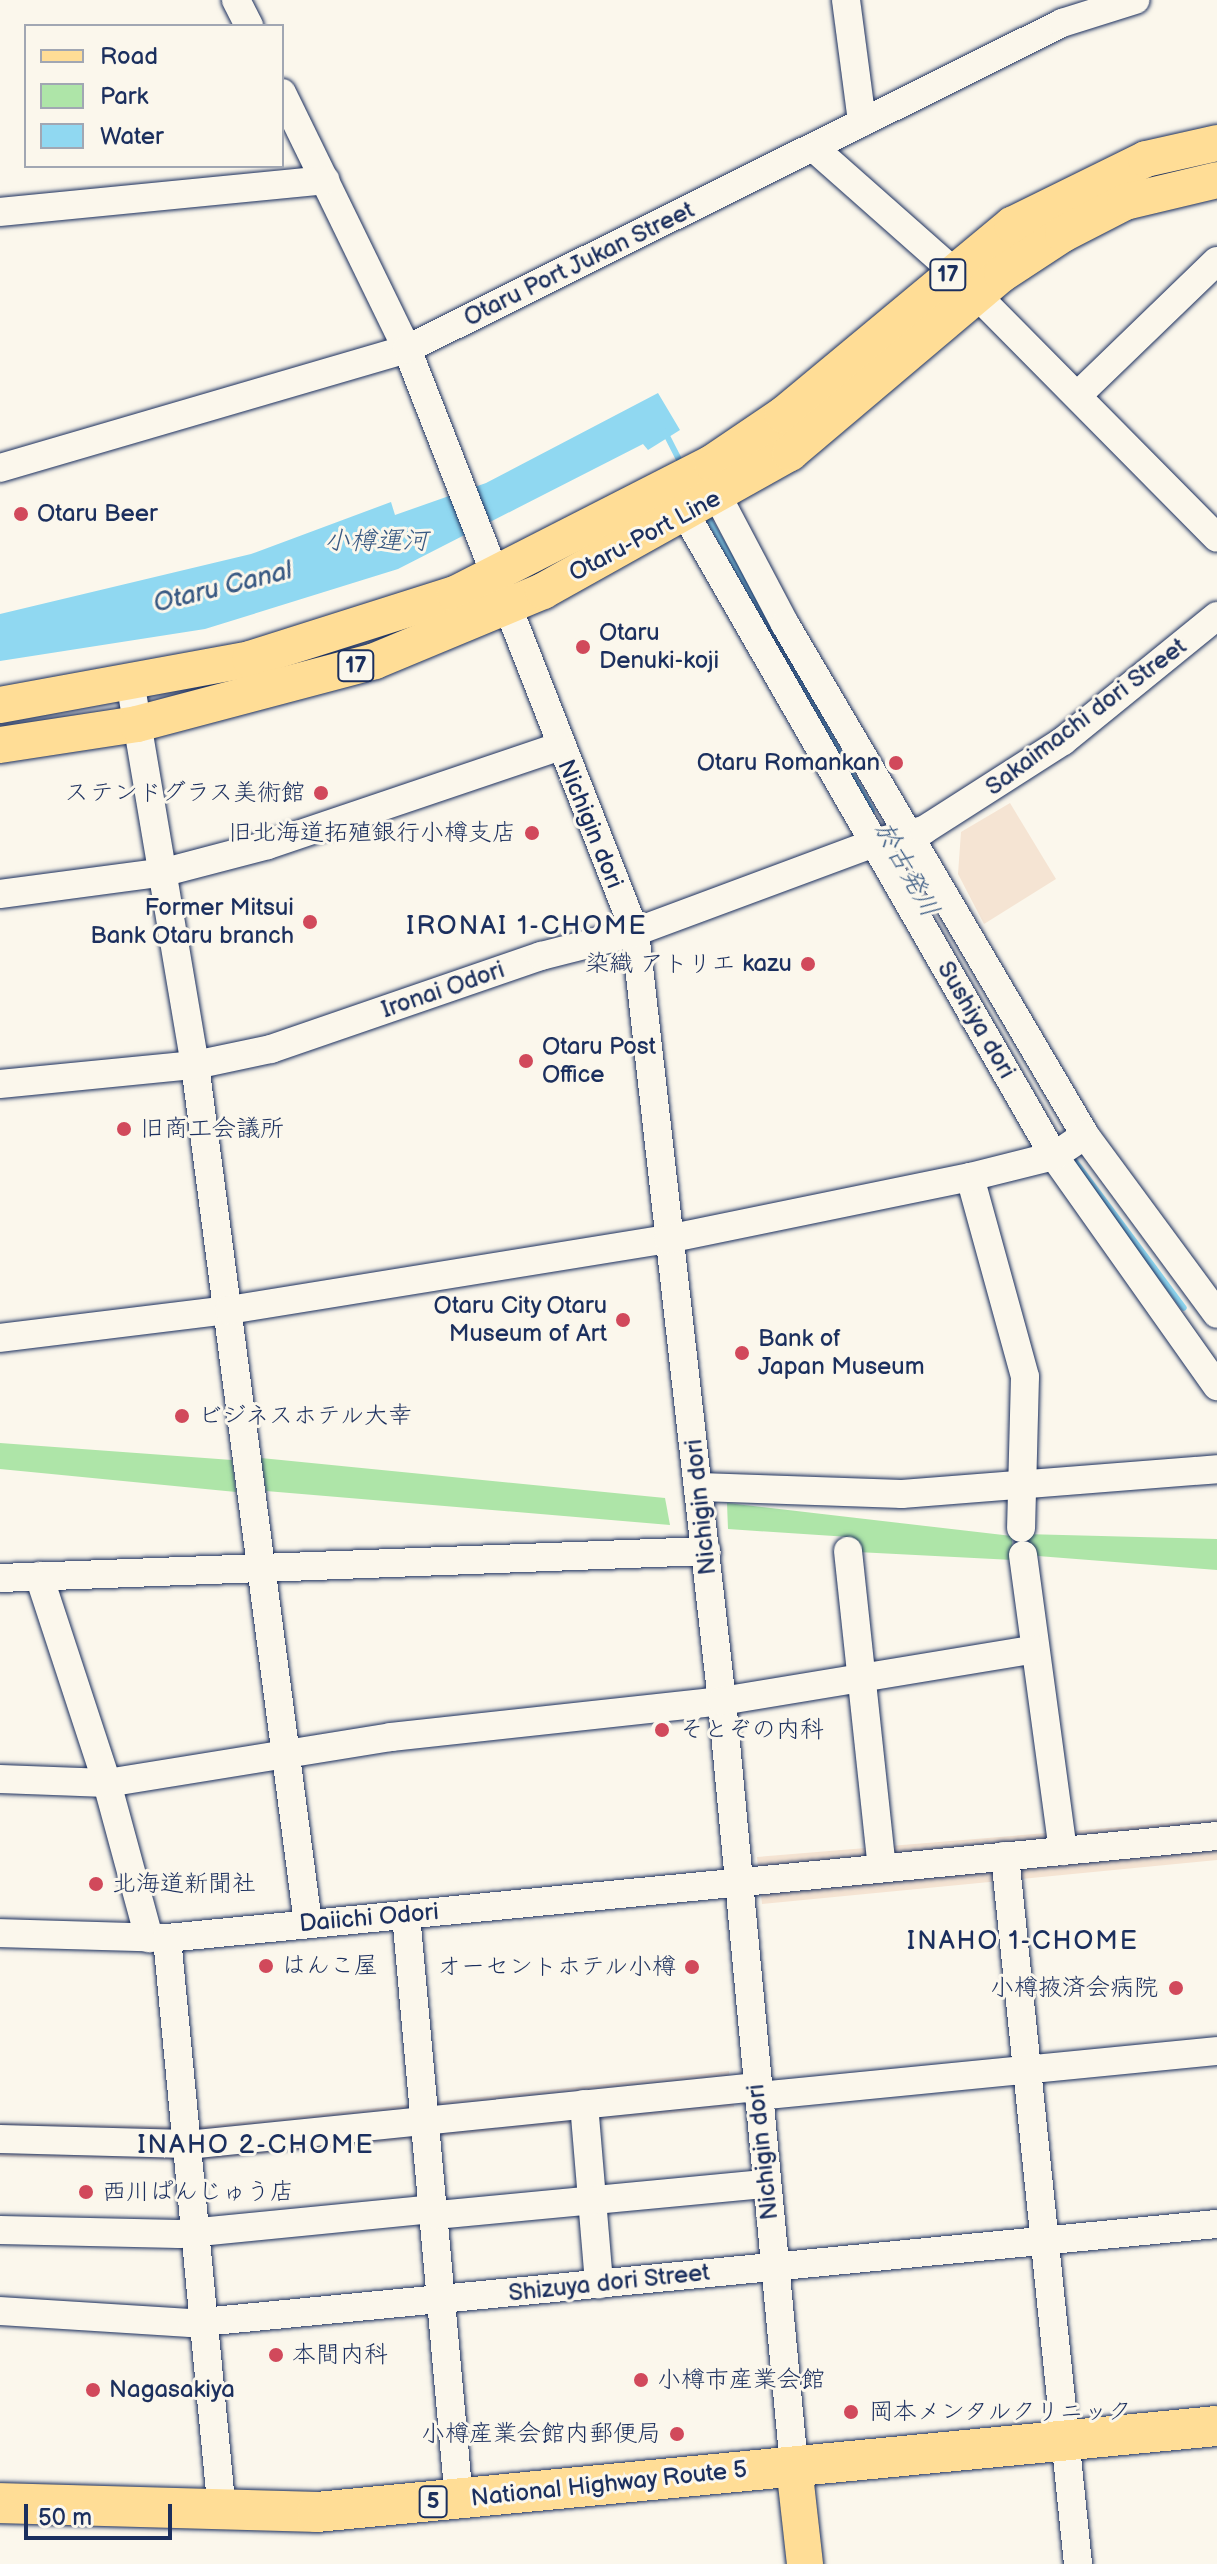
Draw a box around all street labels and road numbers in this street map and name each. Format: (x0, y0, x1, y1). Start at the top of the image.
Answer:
street label: Otaru Port Jukan Street (458, 195, 700, 333)
road number: 17 (928, 257, 968, 293)
street label: Otaru-Port Line (564, 484, 726, 588)
street label: Sakaimachi dori Street (980, 632, 1192, 802)
road number: 17 (336, 648, 376, 684)
street label: Nichigin dori (551, 755, 629, 893)
street label: Ironai Odori (378, 956, 508, 1024)
street label: Sushiya dori (931, 956, 1021, 1084)
street label: Nichigin dori (680, 1438, 722, 1576)
street label: Daiichi Odori (298, 1898, 440, 1938)
street label: Nichigin dori (742, 2083, 784, 2221)
street label: Shizuya dori Street (507, 2258, 711, 2308)
street label: National Highway Route 5 (469, 2455, 749, 2513)
road number: 5 (417, 2484, 449, 2520)

